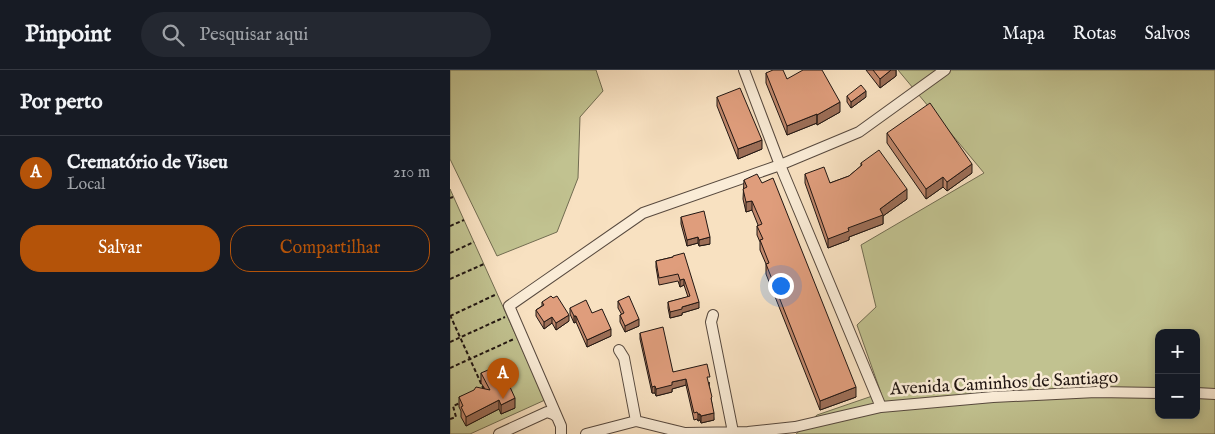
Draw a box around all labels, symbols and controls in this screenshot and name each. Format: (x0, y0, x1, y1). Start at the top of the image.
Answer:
search box (141, 12, 491, 57)
text: Pinpoint (25, 19, 111, 50)
icon: search (159, 21, 187, 49)
text: Pesquisar aqui (199, 23, 308, 47)
text: Mapa (1003, 23, 1045, 46)
text: Rotas (1073, 23, 1116, 46)
text: Salvos (1144, 23, 1190, 46)
text: Por perto (20, 89, 102, 116)
text: Crematório de Viseu (67, 151, 228, 175)
text: A (31, 163, 41, 183)
text: 210 m (393, 163, 430, 183)
text: Local (67, 175, 105, 195)
button: Salvar (20, 225, 220, 272)
button: Compartilhar (230, 225, 430, 272)
your location (768, 273, 794, 299)
map controls (1155, 329, 1200, 419)
button: + (1155, 329, 1200, 374)
pin: A (487, 358, 519, 399)
street label: Avenida Caminhos de Santiago (888, 367, 1119, 402)
button: − (1155, 374, 1200, 419)

